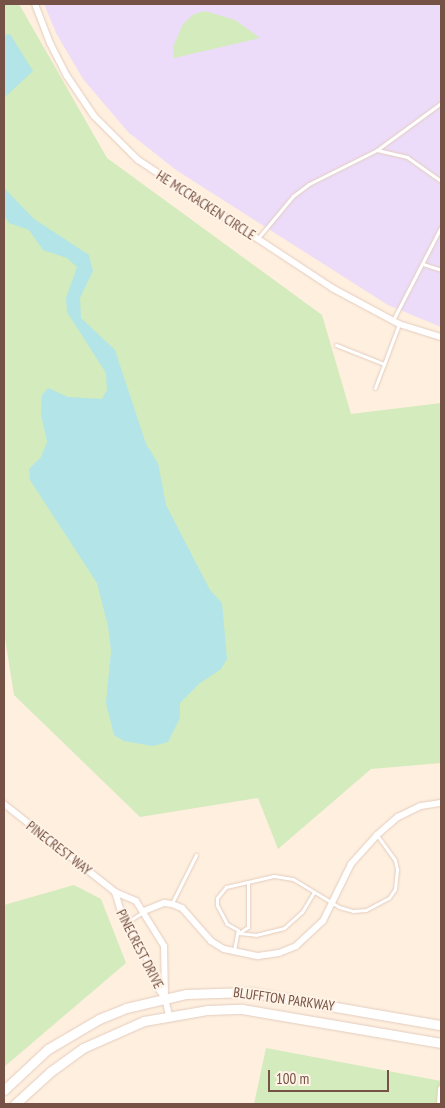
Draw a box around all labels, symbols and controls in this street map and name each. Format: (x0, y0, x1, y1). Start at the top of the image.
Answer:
street label: HE MCCRACKEN CIRCLE (153, 167, 259, 243)
street label: PINECREST WAY (23, 817, 95, 879)
street label: PINECREST DRIVE (113, 906, 167, 992)
street label: BLUFFTON PARKWAY (232, 984, 336, 1014)
scale bar (270, 1060, 391, 1092)
text: 100 m (276, 1069, 309, 1088)

